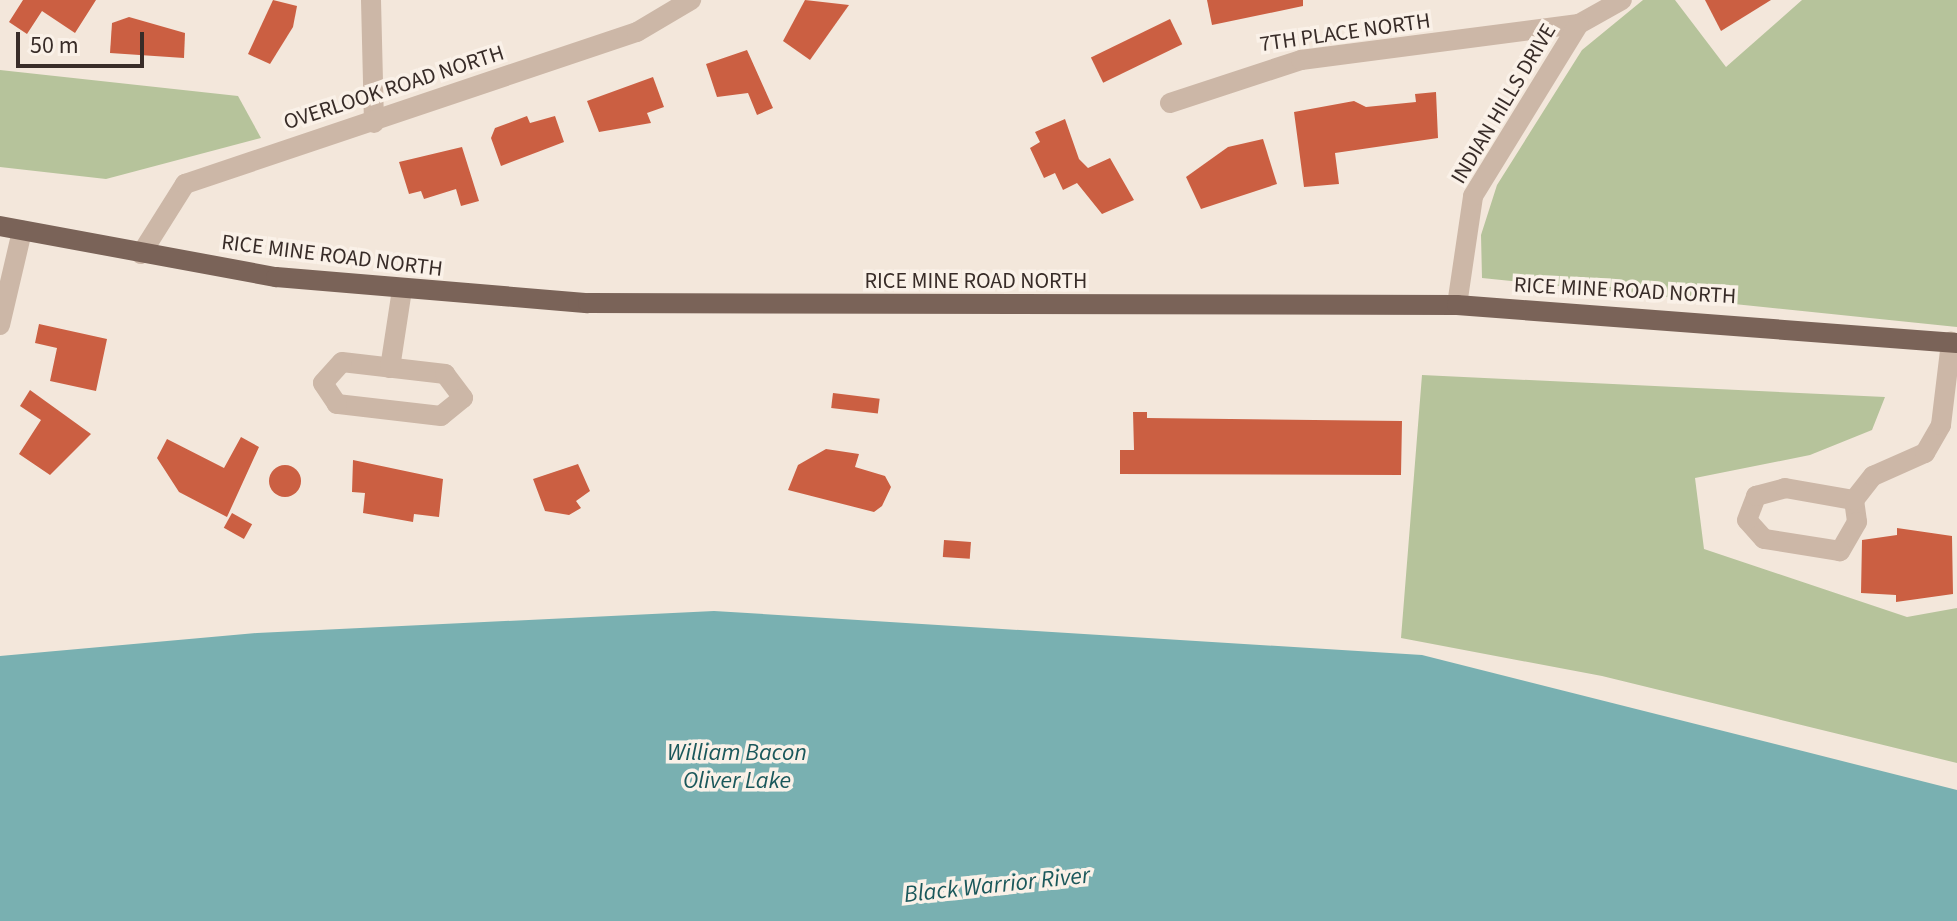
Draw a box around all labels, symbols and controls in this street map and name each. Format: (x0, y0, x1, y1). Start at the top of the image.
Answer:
street label: 7TH PLACE NORTH (1258, 8, 1432, 58)
scale bar (20, 16, 148, 66)
street label: INDIAN HILLS DRIVE (1446, 19, 1562, 189)
text: 50 m (30, 28, 79, 63)
street label: OVERLOOK ROAD NORTH (280, 40, 508, 136)
street label: RICE MINE ROAD NORTH (220, 229, 444, 283)
street label: RICE MINE ROAD NORTH (865, 269, 1087, 295)
street label: RICE MINE ROAD NORTH (1513, 272, 1737, 310)
water label: William Bacon Oliver Lake (667, 739, 807, 795)
water label: Black Warrior River (903, 861, 1091, 909)

